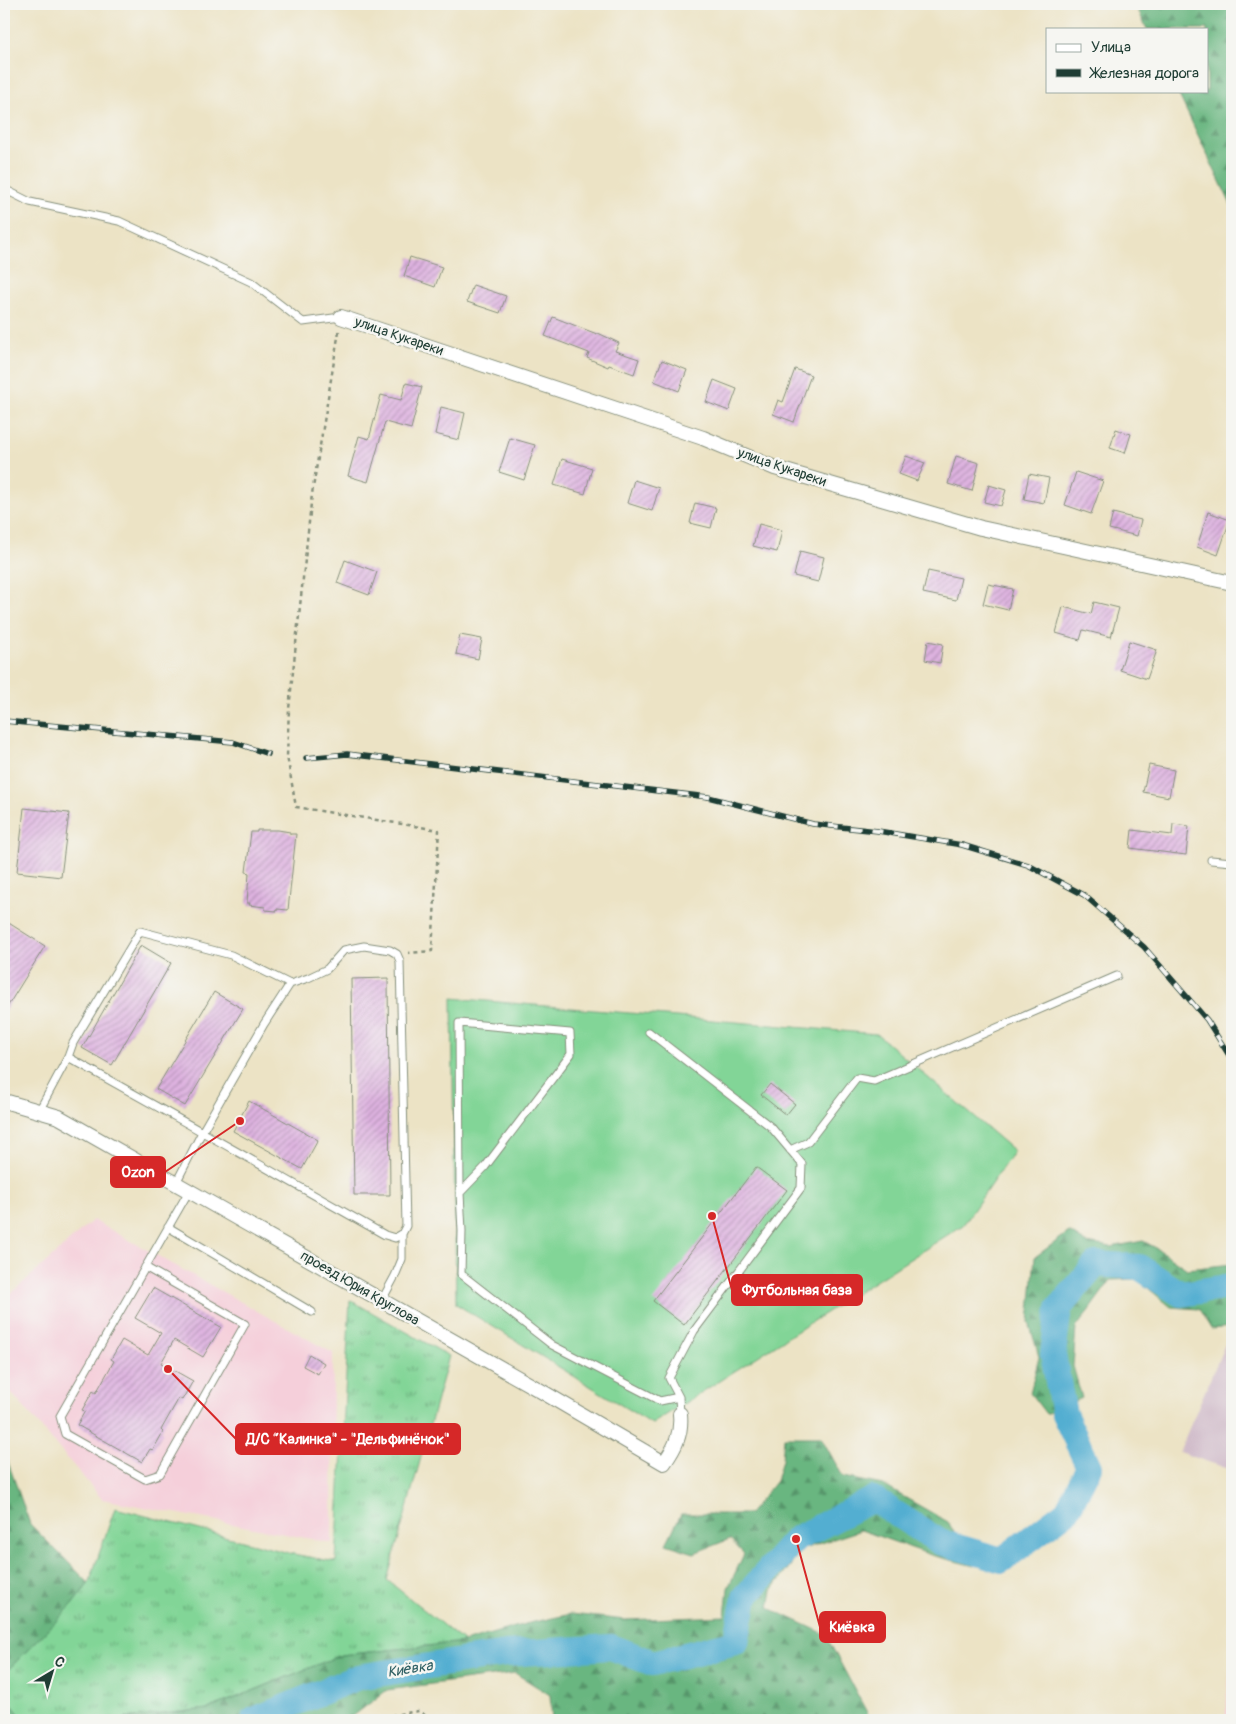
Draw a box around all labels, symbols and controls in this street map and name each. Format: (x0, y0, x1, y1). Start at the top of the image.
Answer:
legend (1046, 28, 1208, 92)
text: Улица (1091, 38, 1131, 57)
text: Железная дорога (1089, 64, 1199, 83)
street label: улица Кукареки (351, 313, 446, 359)
street label: улица Кукареки (734, 444, 829, 490)
callout: Ozon (111, 1157, 165, 1187)
text: Ozon (121, 1163, 155, 1182)
street label: проезд Юрия Круглова (297, 1247, 423, 1329)
callout: Футбольная база (732, 1275, 862, 1305)
text: Футбольная база (741, 1281, 852, 1300)
callout: Д/С “Калинка" - "Дельфинёнок" (236, 1424, 460, 1454)
text: Д/С “Калинка" - "Дельфинёнок" (245, 1430, 450, 1449)
callout: Киёвка (820, 1612, 885, 1642)
text: Киёвка (829, 1618, 875, 1637)
north arrow (28, 1646, 78, 1696)
text: С (51, 1653, 69, 1672)
water label: Киёвка (386, 1656, 435, 1682)

